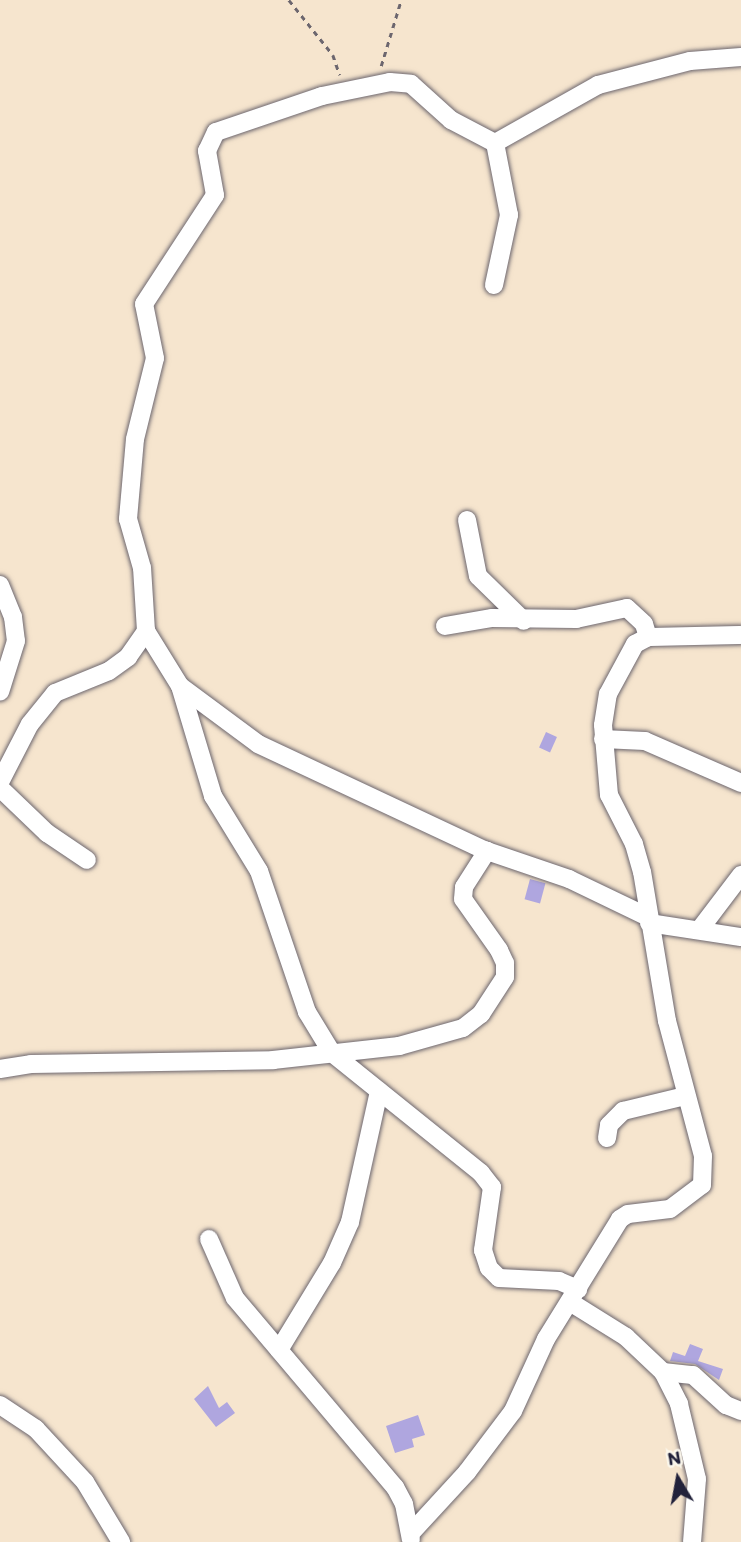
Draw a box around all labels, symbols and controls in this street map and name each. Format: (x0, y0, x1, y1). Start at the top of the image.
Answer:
north arrow (643, 1444, 713, 1514)
text: N (666, 1445, 683, 1470)

